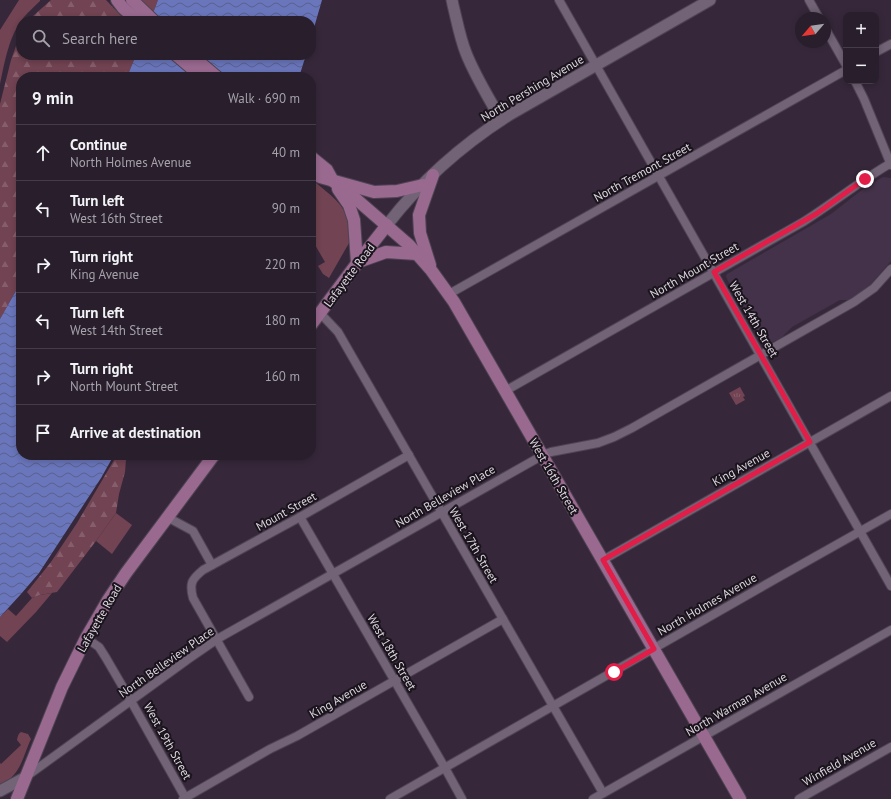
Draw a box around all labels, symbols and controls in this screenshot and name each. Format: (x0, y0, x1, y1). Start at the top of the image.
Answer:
north arrow (795, 12, 831, 48)
map controls (843, 12, 879, 84)
button: + (843, 12, 879, 48)
search box (16, 16, 316, 60)
icon: search (30, 27, 52, 49)
text: Search here (62, 29, 138, 48)
button: − (843, 48, 879, 84)
street label: North Pershing Avenue (478, 51, 586, 125)
text: 9 min (32, 87, 73, 109)
text: Walk · 690 m (228, 90, 300, 107)
text: Continue (70, 135, 127, 154)
street label: North Tremont Street (591, 139, 693, 205)
icon: ahead (32, 142, 54, 164)
text: 40 m (272, 144, 300, 161)
text: North Holmes Avenue (70, 154, 191, 171)
route end (856, 170, 874, 188)
text: Turn left (70, 191, 124, 210)
icon: left (32, 198, 54, 220)
text: 90 m (272, 200, 300, 217)
text: West 16th Street (70, 210, 163, 227)
street label: North Mount Street (647, 239, 741, 301)
street label: Lafayette Road (320, 240, 378, 310)
text: Turn right (70, 247, 133, 266)
icon: right (32, 254, 54, 276)
text: 220 m (265, 256, 300, 273)
text: King Avenue (70, 266, 139, 283)
street label: West 14th Street (726, 278, 782, 360)
text: Turn left (70, 303, 124, 322)
icon: left (32, 310, 54, 332)
text: 180 m (265, 312, 300, 329)
text: West 14th Street (70, 322, 163, 339)
text: Turn right (70, 359, 133, 378)
icon: right (32, 366, 54, 388)
text: 160 m (265, 368, 300, 385)
text: North Mount Street (70, 378, 178, 395)
icon: arrive (32, 422, 54, 444)
text: Arrive at destination (70, 423, 201, 442)
street label: West 16th Street (526, 435, 582, 517)
street label: King Avenue (709, 445, 773, 489)
street label: North Belleview Place (392, 461, 498, 531)
street label: Mount Street (253, 488, 319, 534)
street label: West 17th Street (446, 504, 502, 586)
street label: North Holmes Avenue (655, 570, 759, 638)
street label: Lafayette Road (74, 581, 124, 655)
street label: West 18th Street (364, 611, 420, 693)
street label: North Belleview Place (115, 623, 217, 701)
route start (605, 663, 623, 681)
street label: North Warman Avenue (683, 669, 789, 739)
street label: King Avenue (307, 677, 369, 721)
street label: West 19th Street (141, 700, 195, 782)
street label: Winfield Avenue (799, 735, 879, 789)

